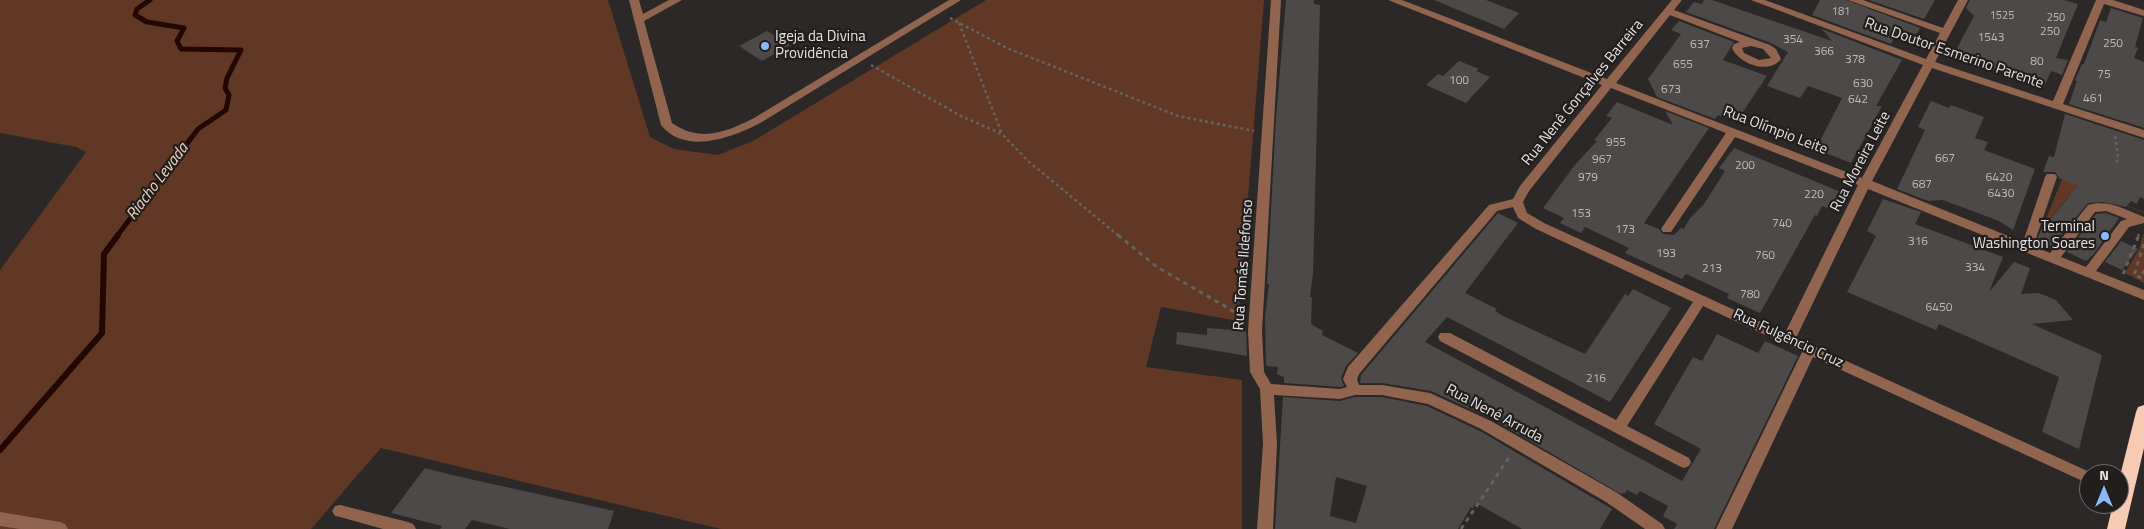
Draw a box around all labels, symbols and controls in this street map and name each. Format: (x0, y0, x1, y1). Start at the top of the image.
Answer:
house number: 181 (1832, 5, 1850, 19)
house number: 1525 (1990, 9, 2014, 23)
house number: 250 (2047, 11, 2065, 25)
street label: Rua Doutor Esmerino Parente (1862, 15, 2046, 93)
street label: Rua Nenê Gonçalves Barreira (1518, 16, 1648, 170)
house number: 250 (2040, 25, 2060, 39)
place label: Igeja da Divina Providência (775, 28, 866, 63)
house number: 1543 (1978, 31, 2004, 45)
house number: 354 (1783, 33, 1803, 47)
house number: 250 (2103, 37, 2123, 51)
house number: 637 (1690, 38, 1710, 52)
marker: Igeja da Divina Providência (759, 40, 771, 52)
house number: 366 (1814, 45, 1834, 59)
house number: 378 (1845, 53, 1865, 67)
house number: 80 (2030, 55, 2044, 69)
house number: 655 (1673, 58, 1693, 72)
house number: 75 (2097, 68, 2111, 82)
house number: 100 (1449, 74, 1469, 88)
house number: 630 (1853, 77, 1873, 91)
house number: 673 (1661, 83, 1681, 97)
house number: 461 (2083, 92, 2103, 106)
house number: 642 (1848, 93, 1868, 107)
street label: Rua Olímpio Leite (1720, 103, 1830, 159)
street label: Rua Moreira Leite (1827, 109, 1895, 215)
house number: 955 (1606, 136, 1626, 150)
water label: Riacho Levada (123, 140, 193, 224)
house number: 667 (1935, 152, 1955, 166)
house number: 967 (1592, 153, 1612, 167)
house number: 200 (1735, 159, 1755, 173)
house number: 979 (1578, 171, 1598, 185)
house number: 6420 (1986, 171, 2012, 185)
house number: 687 (1912, 178, 1932, 192)
house number: 6430 (1988, 187, 2014, 201)
house number: 220 (1804, 188, 1824, 202)
street label: Rua Tomás Ildefonso (1230, 199, 1258, 331)
house number: 153 (1571, 207, 1591, 221)
house number: 740 (1772, 217, 1792, 231)
place label: Terminal Washington Soares (1973, 218, 2095, 253)
house number: 173 (1615, 223, 1635, 237)
marker: Terminal Washington Soares (2099, 230, 2111, 242)
house number: 316 (1908, 235, 1928, 249)
house number: 193 (1656, 247, 1676, 261)
house number: 760 (1755, 249, 1775, 263)
house number: 334 (1965, 261, 1985, 275)
house number: 213 (1702, 262, 1722, 276)
house number: 780 (1740, 288, 1760, 302)
house number: 6450 (1926, 301, 1952, 315)
street label: Rua Fulgêncio Cruz (1730, 306, 1846, 372)
house number: 216 (1586, 372, 1606, 386)
street label: Rua Nenê Arruda (1442, 381, 1546, 447)
north arrow (2079, 464, 2129, 514)
text: N (2099, 464, 2109, 485)

